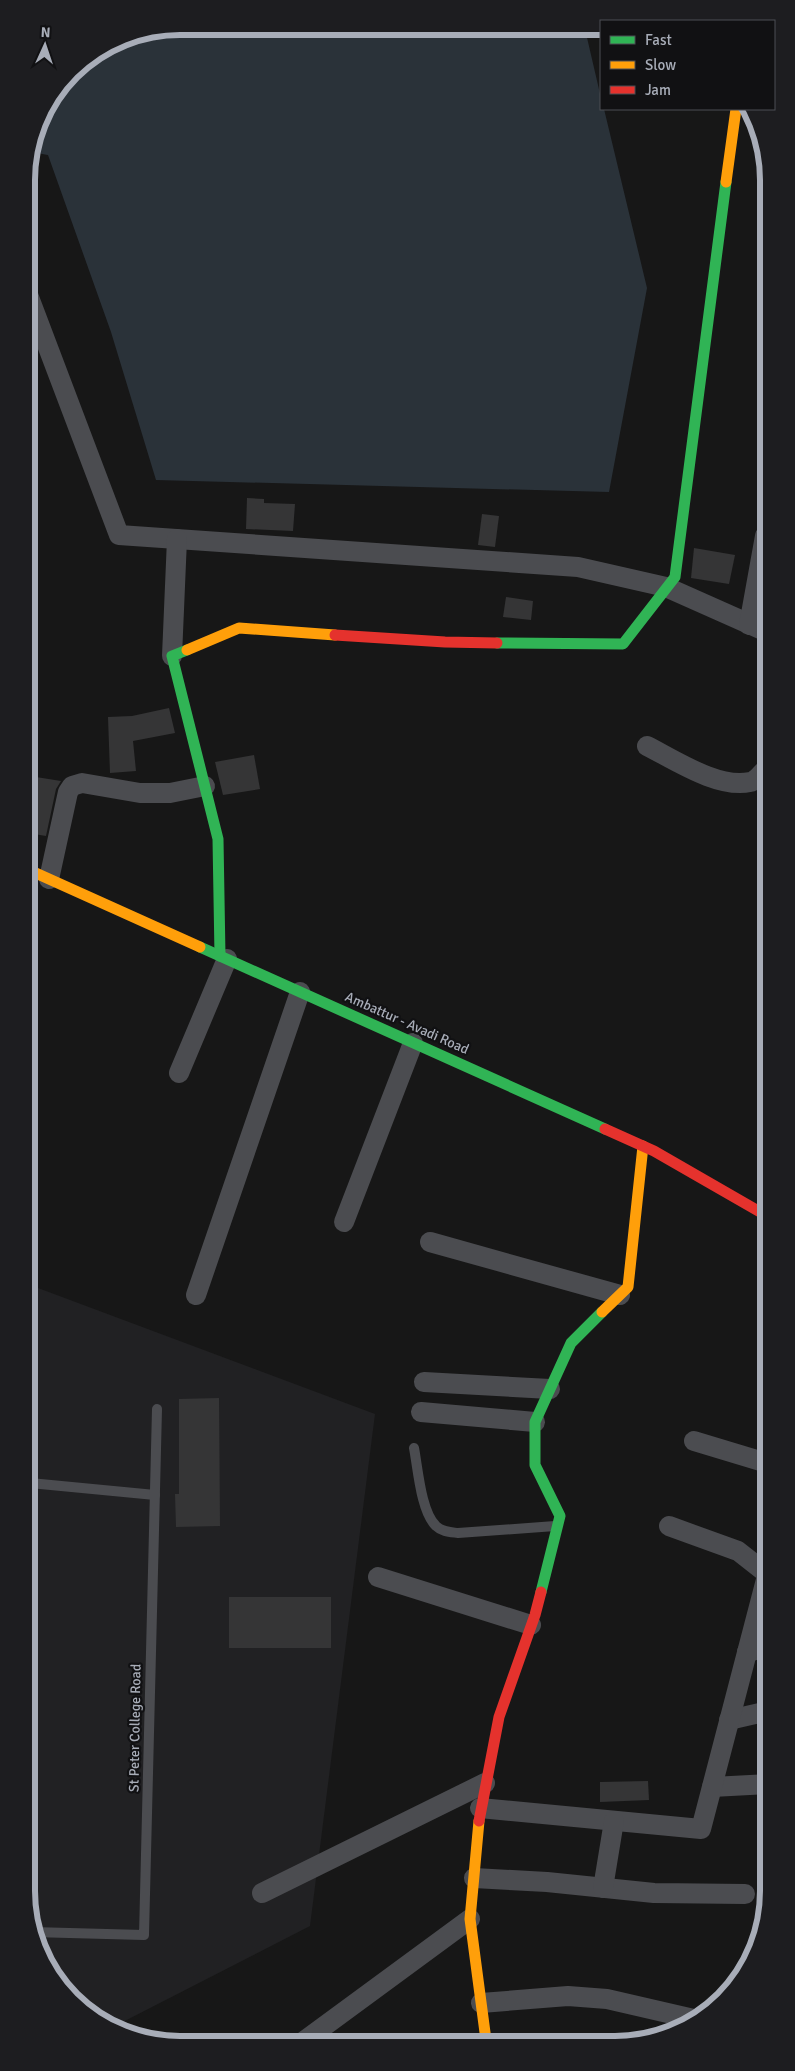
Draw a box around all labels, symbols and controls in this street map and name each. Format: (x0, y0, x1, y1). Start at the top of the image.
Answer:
north arrow (20, 20, 70, 70)
legend (600, 20, 775, 110)
text: N (40, 24, 51, 41)
text: Fast (645, 31, 672, 49)
text: Slow (645, 56, 676, 74)
text: Jam (645, 81, 671, 99)
street label: Ambattur - Avadi Road (342, 988, 472, 1058)
street label: St Peter College Road (125, 1664, 145, 1792)

